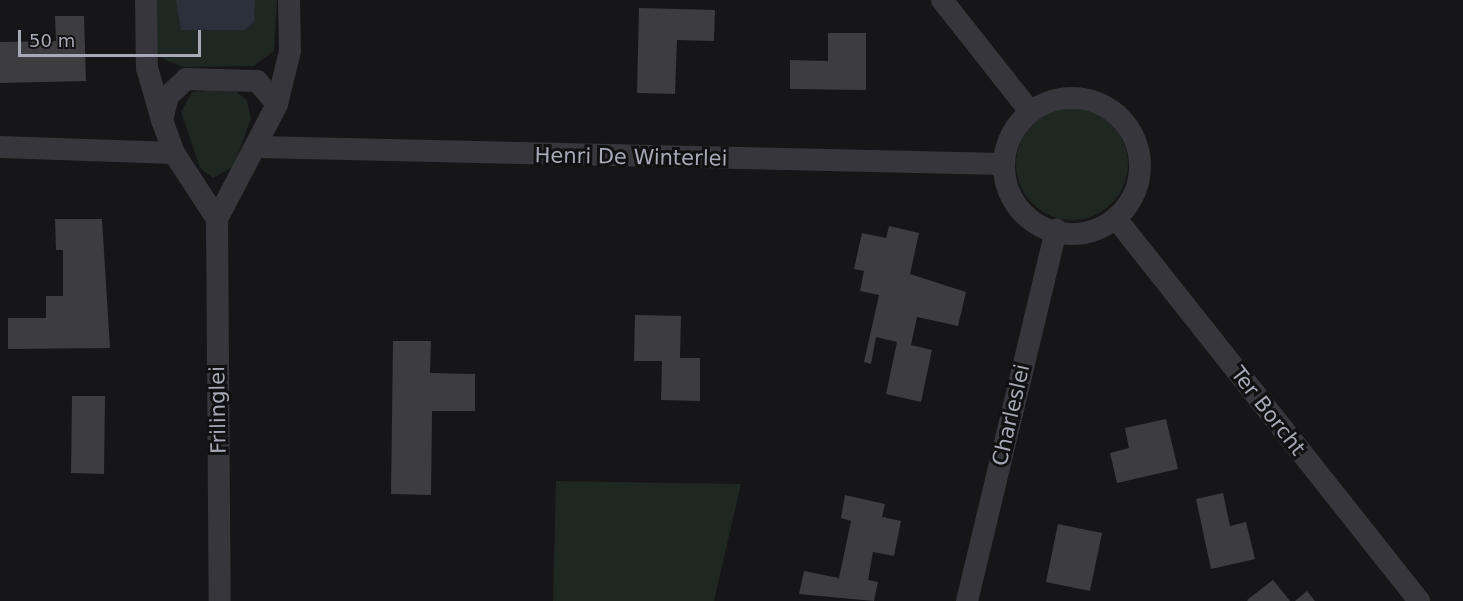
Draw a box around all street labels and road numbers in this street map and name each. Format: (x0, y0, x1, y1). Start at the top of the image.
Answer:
street label: Henri De Winterlei (534, 143, 728, 171)
street label: Ter Borcht (1225, 361, 1311, 461)
street label: Charleslei (987, 362, 1035, 468)
street label: Frilinglei (205, 366, 231, 454)

